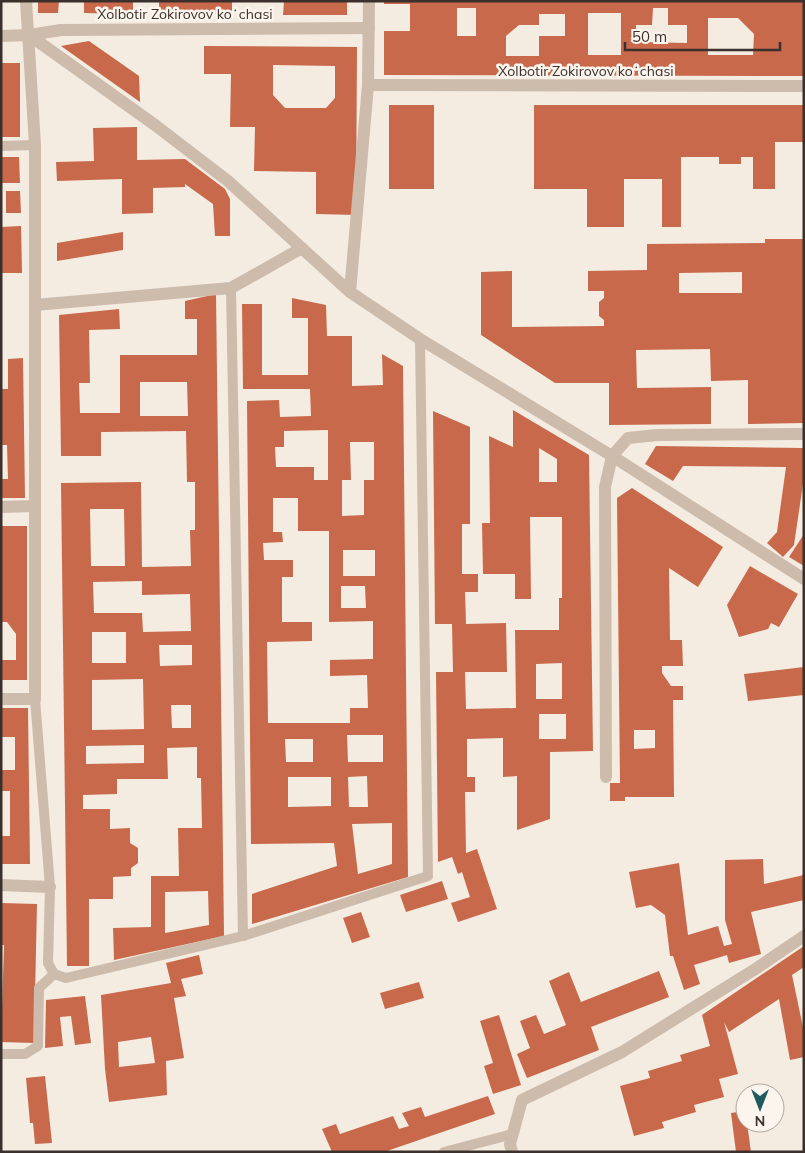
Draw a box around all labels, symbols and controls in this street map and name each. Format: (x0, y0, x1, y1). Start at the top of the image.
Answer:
street label: Xolbotir Zokirovov koʻchasi (97, 5, 273, 23)
scale bar (625, 20, 780, 52)
text: 50 m (632, 27, 667, 46)
street label: Xolbotir Zokirovov koʻchasi (498, 62, 674, 80)
north arrow (735, 1083, 785, 1133)
text: N (755, 1112, 765, 1130)

